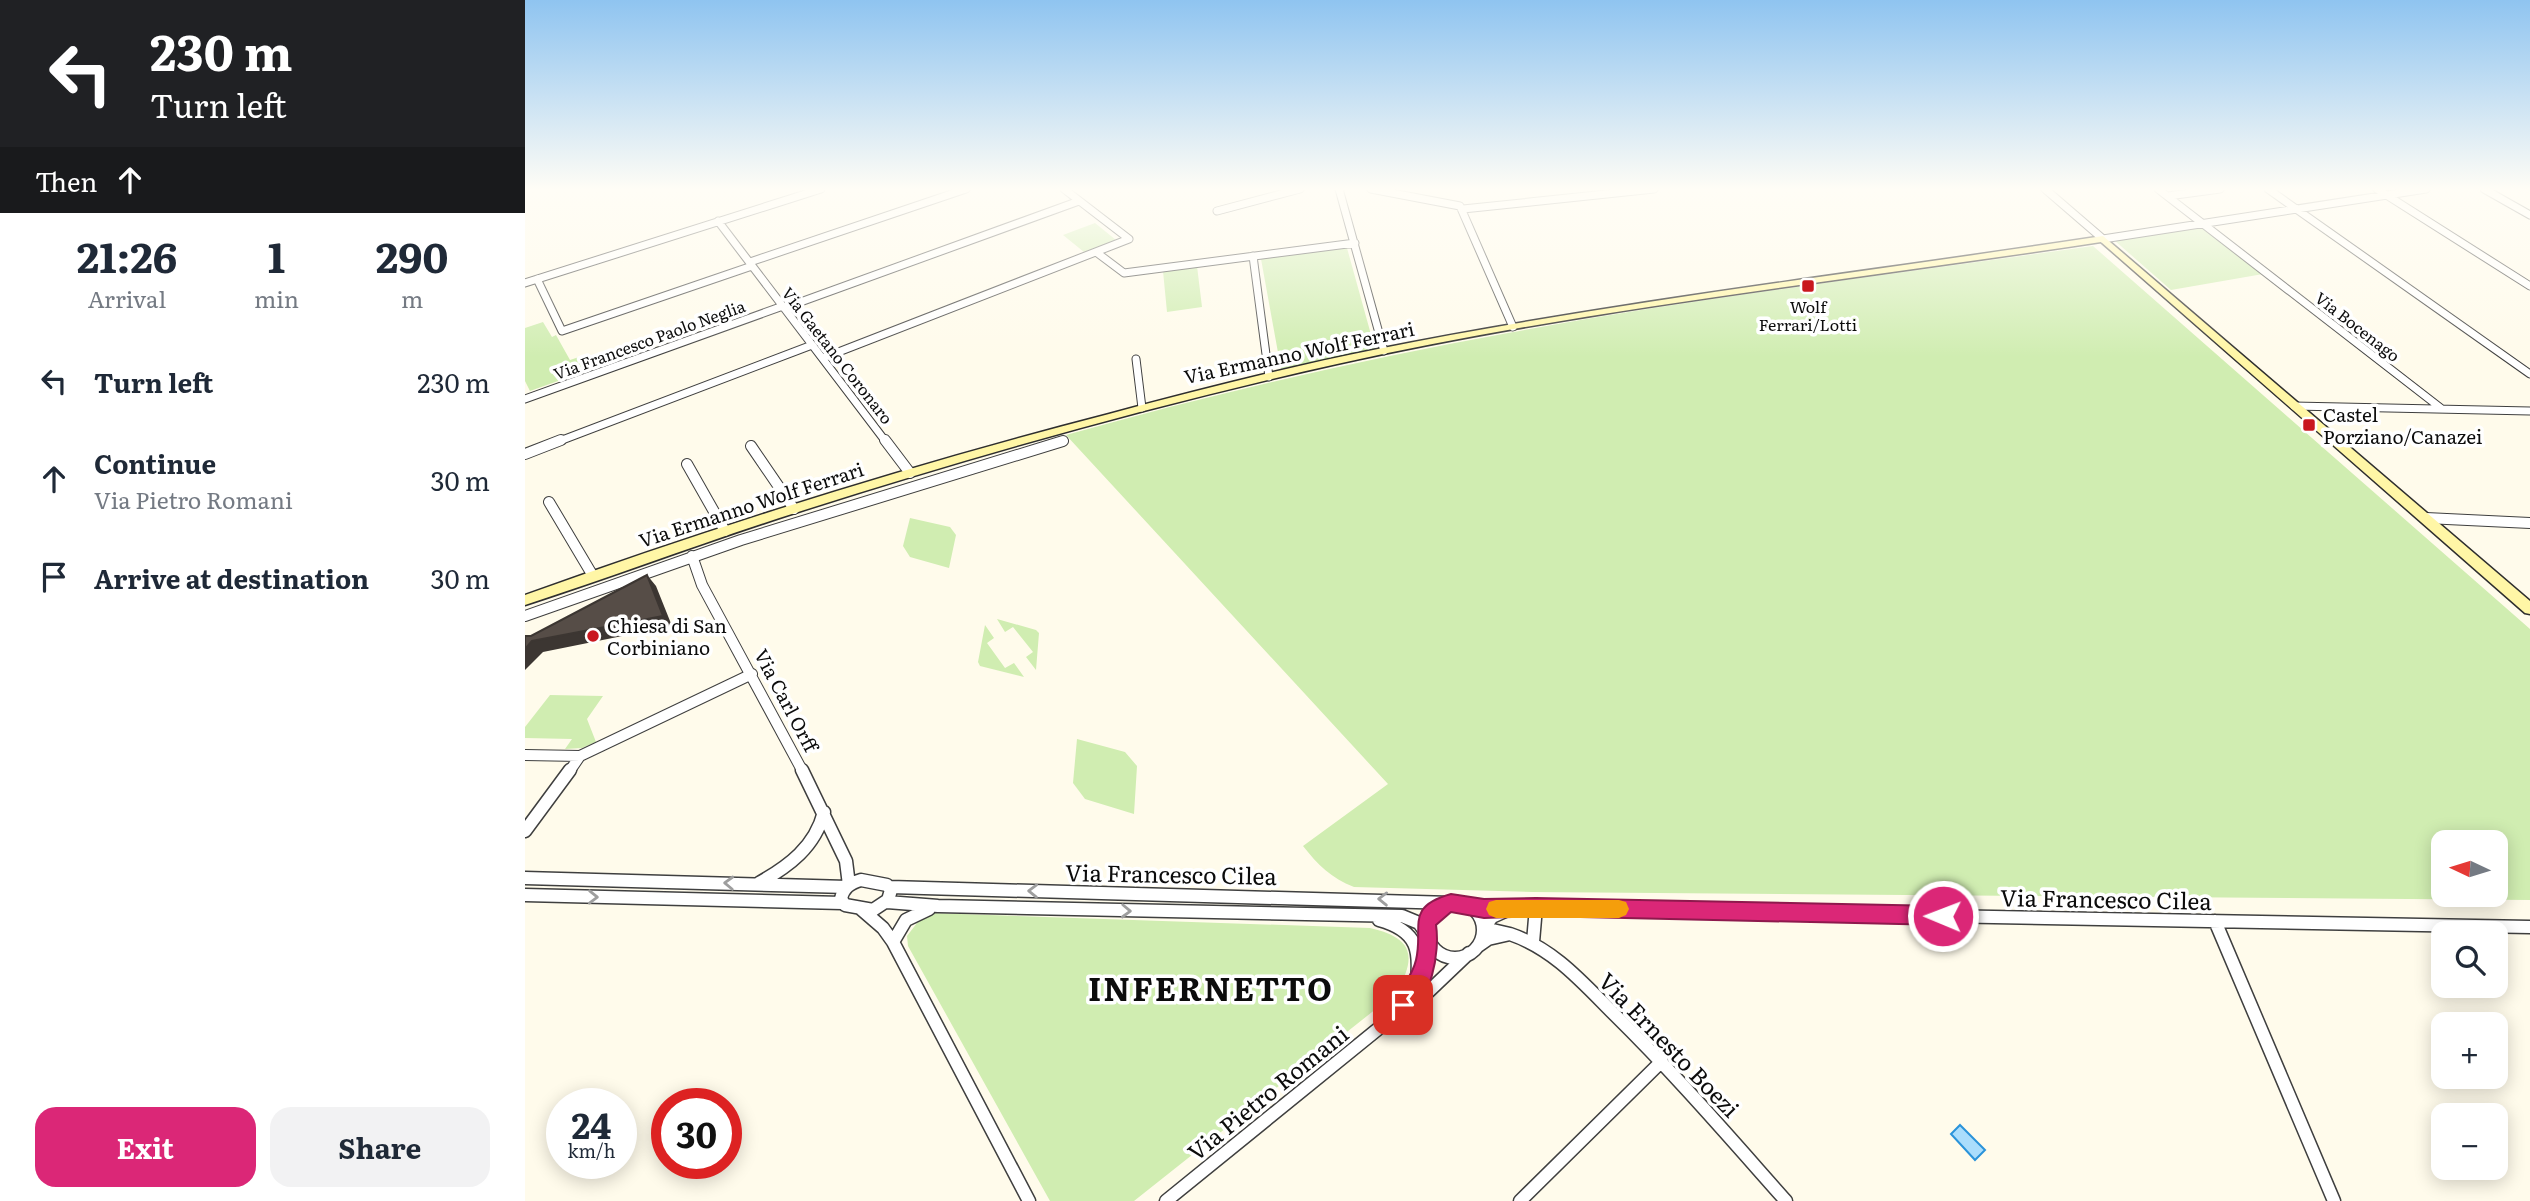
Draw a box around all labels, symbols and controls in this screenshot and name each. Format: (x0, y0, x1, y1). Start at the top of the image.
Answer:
text: 230 m (150, 13, 293, 86)
icon: left (35, 28, 126, 119)
text: Turn left (150, 80, 287, 128)
text: Then (35, 161, 97, 200)
icon: ahead (111, 161, 149, 199)
text: 21:26 (77, 224, 177, 286)
text: 1 (268, 224, 285, 286)
text: 290 (376, 224, 448, 286)
marker: Wolf Ferrari/Lotti (1800, 278, 1816, 294)
text: Arrival (88, 281, 166, 315)
text: min (254, 281, 299, 315)
text: m (401, 281, 423, 315)
street label: Via Gaetano Coronaro (777, 281, 899, 429)
street label: Via Bocenago (2310, 285, 2406, 367)
street label: Via Francesco Paolo Neglia (550, 293, 749, 385)
place label: Wolf Ferrari/Lotti (1759, 294, 1857, 336)
street label: Via Ermanno Wolf Ferrari (1181, 314, 1417, 390)
icon: left (35, 362, 73, 400)
text: Turn left (94, 362, 213, 401)
text: 230 m (417, 362, 490, 401)
place label: Castel Porziano/Canazei (2323, 400, 2482, 450)
marker: Castel Porziano/Canazei (2301, 417, 2317, 433)
text: Continue (94, 443, 216, 482)
street label: Via Ermanno Wolf Ferrari (635, 454, 867, 554)
icon: ahead (35, 460, 73, 498)
text: 30 m (430, 460, 490, 499)
text: Via Pietro Romani (94, 482, 293, 516)
icon: arrive (35, 558, 73, 596)
text: Arrive at destination (94, 558, 369, 597)
text: 30 m (430, 558, 490, 597)
place label: Chiesa di San Corbiniano (607, 611, 727, 661)
marker: Chiesa di San Corbiniano (585, 628, 601, 644)
street label: Via Carl Orff (748, 643, 827, 758)
north arrow (2431, 830, 2508, 906)
map controls (2431, 830, 2508, 1180)
street label: Via Francesco Cilea (1065, 854, 1278, 892)
one-way arrow (724, 875, 735, 890)
position arrow (1906, 879, 1980, 953)
street label: Via Francesco Cilea (2000, 879, 2213, 917)
one-way arrow (1027, 883, 1038, 898)
one-way arrow (588, 889, 599, 905)
one-way arrow (1377, 891, 1388, 907)
one-way arrow (1121, 903, 1132, 918)
button: search (2431, 921, 2508, 998)
district label: INFERNETTO (1088, 963, 1334, 1011)
street label: Via Ernesto Boezi (1592, 964, 1749, 1124)
pin (1373, 975, 1433, 1035)
icon: arrive (1384, 986, 1422, 1024)
button: + (2431, 1012, 2508, 1089)
street label: Via Pietro Romani (1179, 1016, 1355, 1168)
speed limit sign: 30 (651, 1088, 742, 1179)
text: 24 (572, 1098, 611, 1150)
button: − (2431, 1103, 2508, 1180)
button: Exit (35, 1107, 256, 1187)
button: Share (270, 1107, 490, 1187)
text: km/h (568, 1137, 615, 1164)

